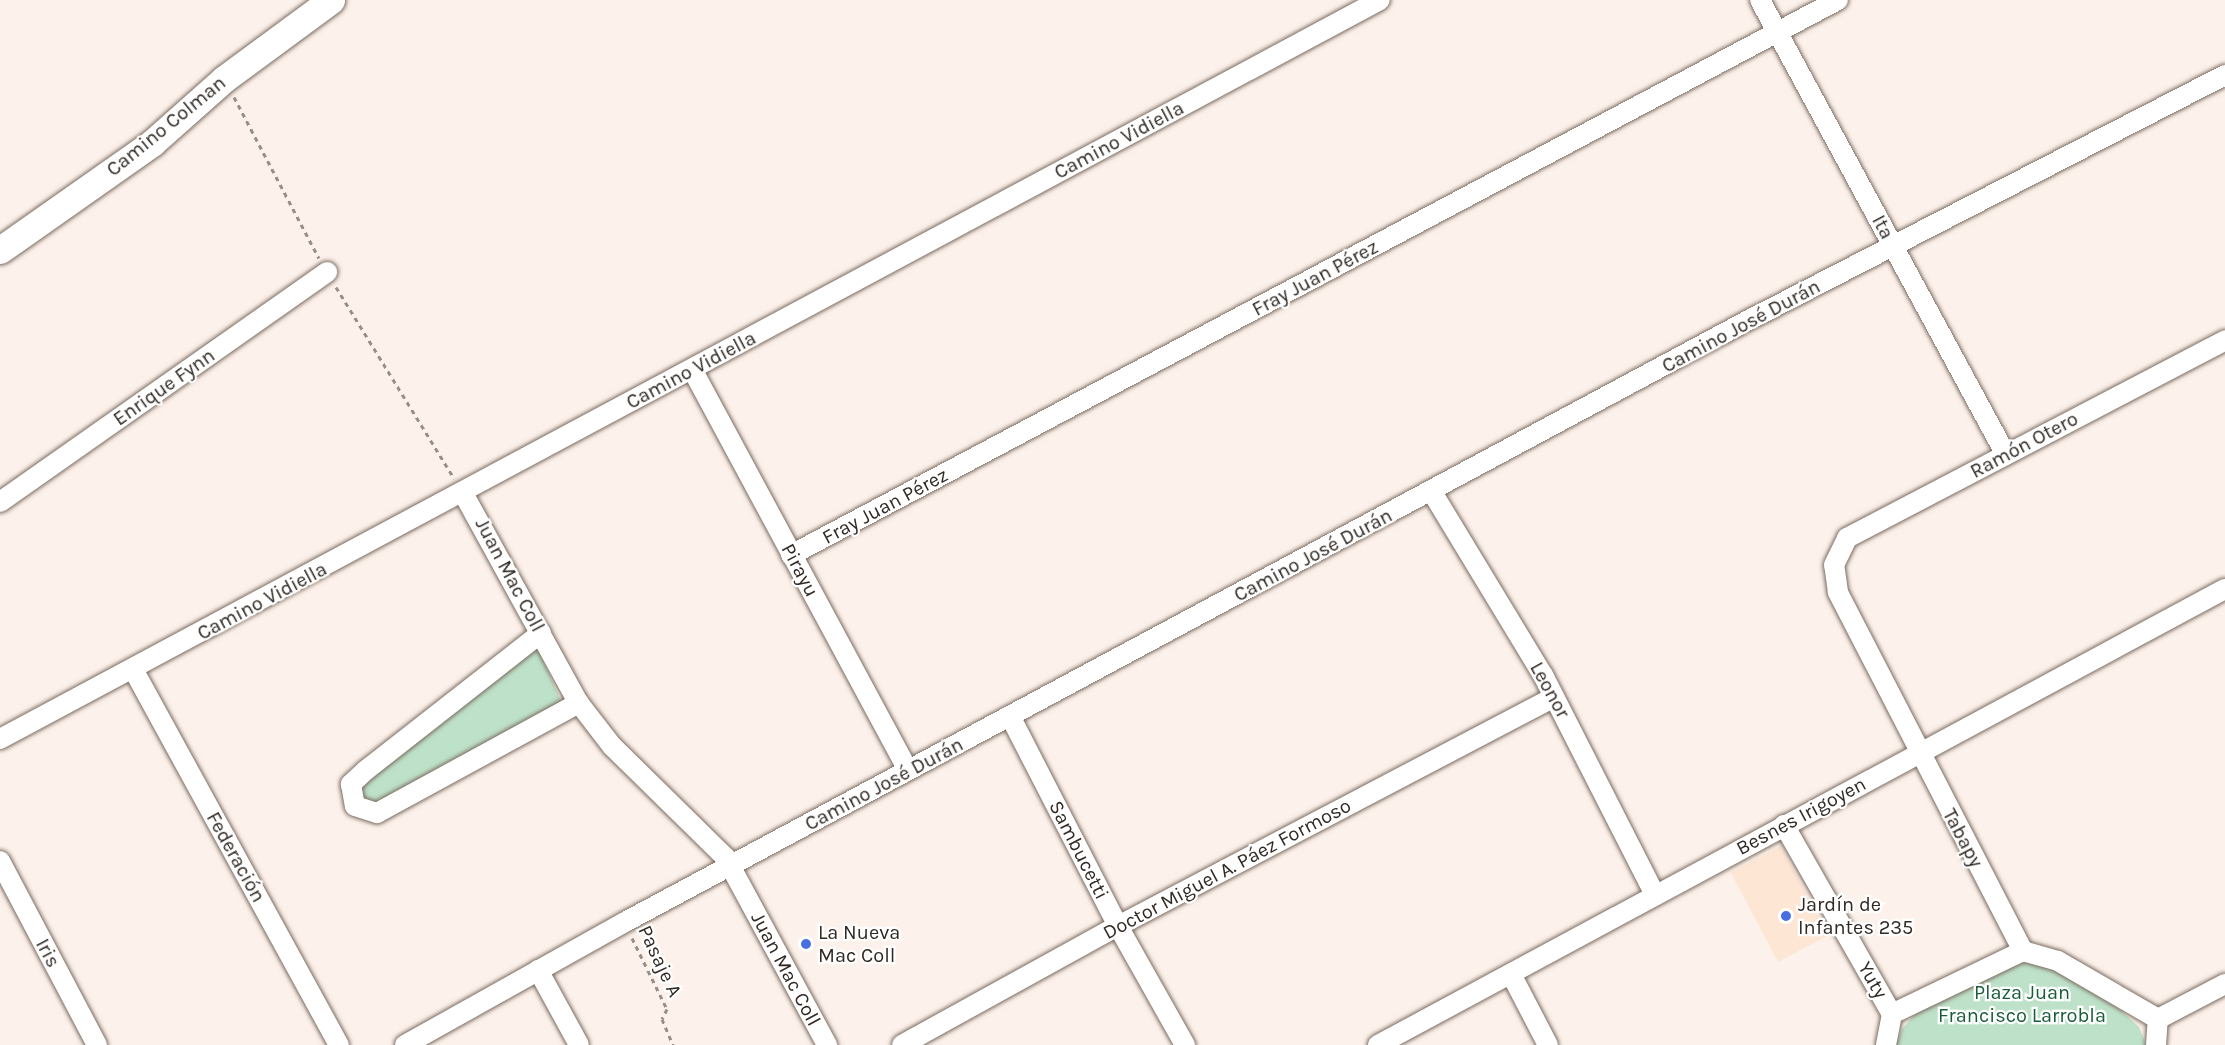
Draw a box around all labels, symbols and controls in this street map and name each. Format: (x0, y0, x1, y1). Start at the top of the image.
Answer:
street label: Camino Colman (102, 71, 230, 181)
street label: Camino Vidiella (1050, 96, 1188, 184)
street label: Ita (1867, 211, 1899, 243)
street label: Fray Juan Pérez (1248, 235, 1382, 321)
street label: Camino José Durán (1658, 274, 1824, 378)
street label: Camino Vidiella (622, 326, 760, 414)
street label: Enrique Fynn (109, 343, 219, 431)
street label: Ramón Otero (1966, 407, 2082, 483)
street label: Fray Juan Pérez (818, 463, 952, 549)
street label: Camino José Durán (1230, 503, 1396, 607)
street label: Juan Mac Coll (470, 514, 550, 636)
street label: Pirayu (776, 539, 824, 601)
street label: Camino Vidiella (193, 557, 331, 645)
street label: Leonor (1525, 658, 1575, 722)
street label: Camino José Durán (801, 732, 967, 836)
street label: Besnes Irigoyen (1732, 772, 1870, 860)
street label: Doctor Miguel A. Páez Formoso (1099, 793, 1355, 945)
street label: Sambucetti (1044, 797, 1114, 903)
street label: Tabapy (1938, 804, 1988, 872)
street label: Federación (201, 808, 271, 906)
place label: Jardín de Infantes 235 (1798, 892, 1913, 939)
street label: Juan Mac Coll (746, 908, 826, 1030)
marker: Jardín de Infantes 235 (1779, 909, 1793, 923)
street label: Pasaje A (633, 921, 687, 1001)
place label: La Nueva Mac Coll (818, 921, 900, 968)
street label: Iris (31, 934, 65, 972)
marker: La Nueva Mac Coll (799, 937, 813, 951)
street label: Yuty (1853, 957, 1893, 1003)
park label: Plaza Juan Francisco Larrobla (1938, 981, 2106, 1028)

